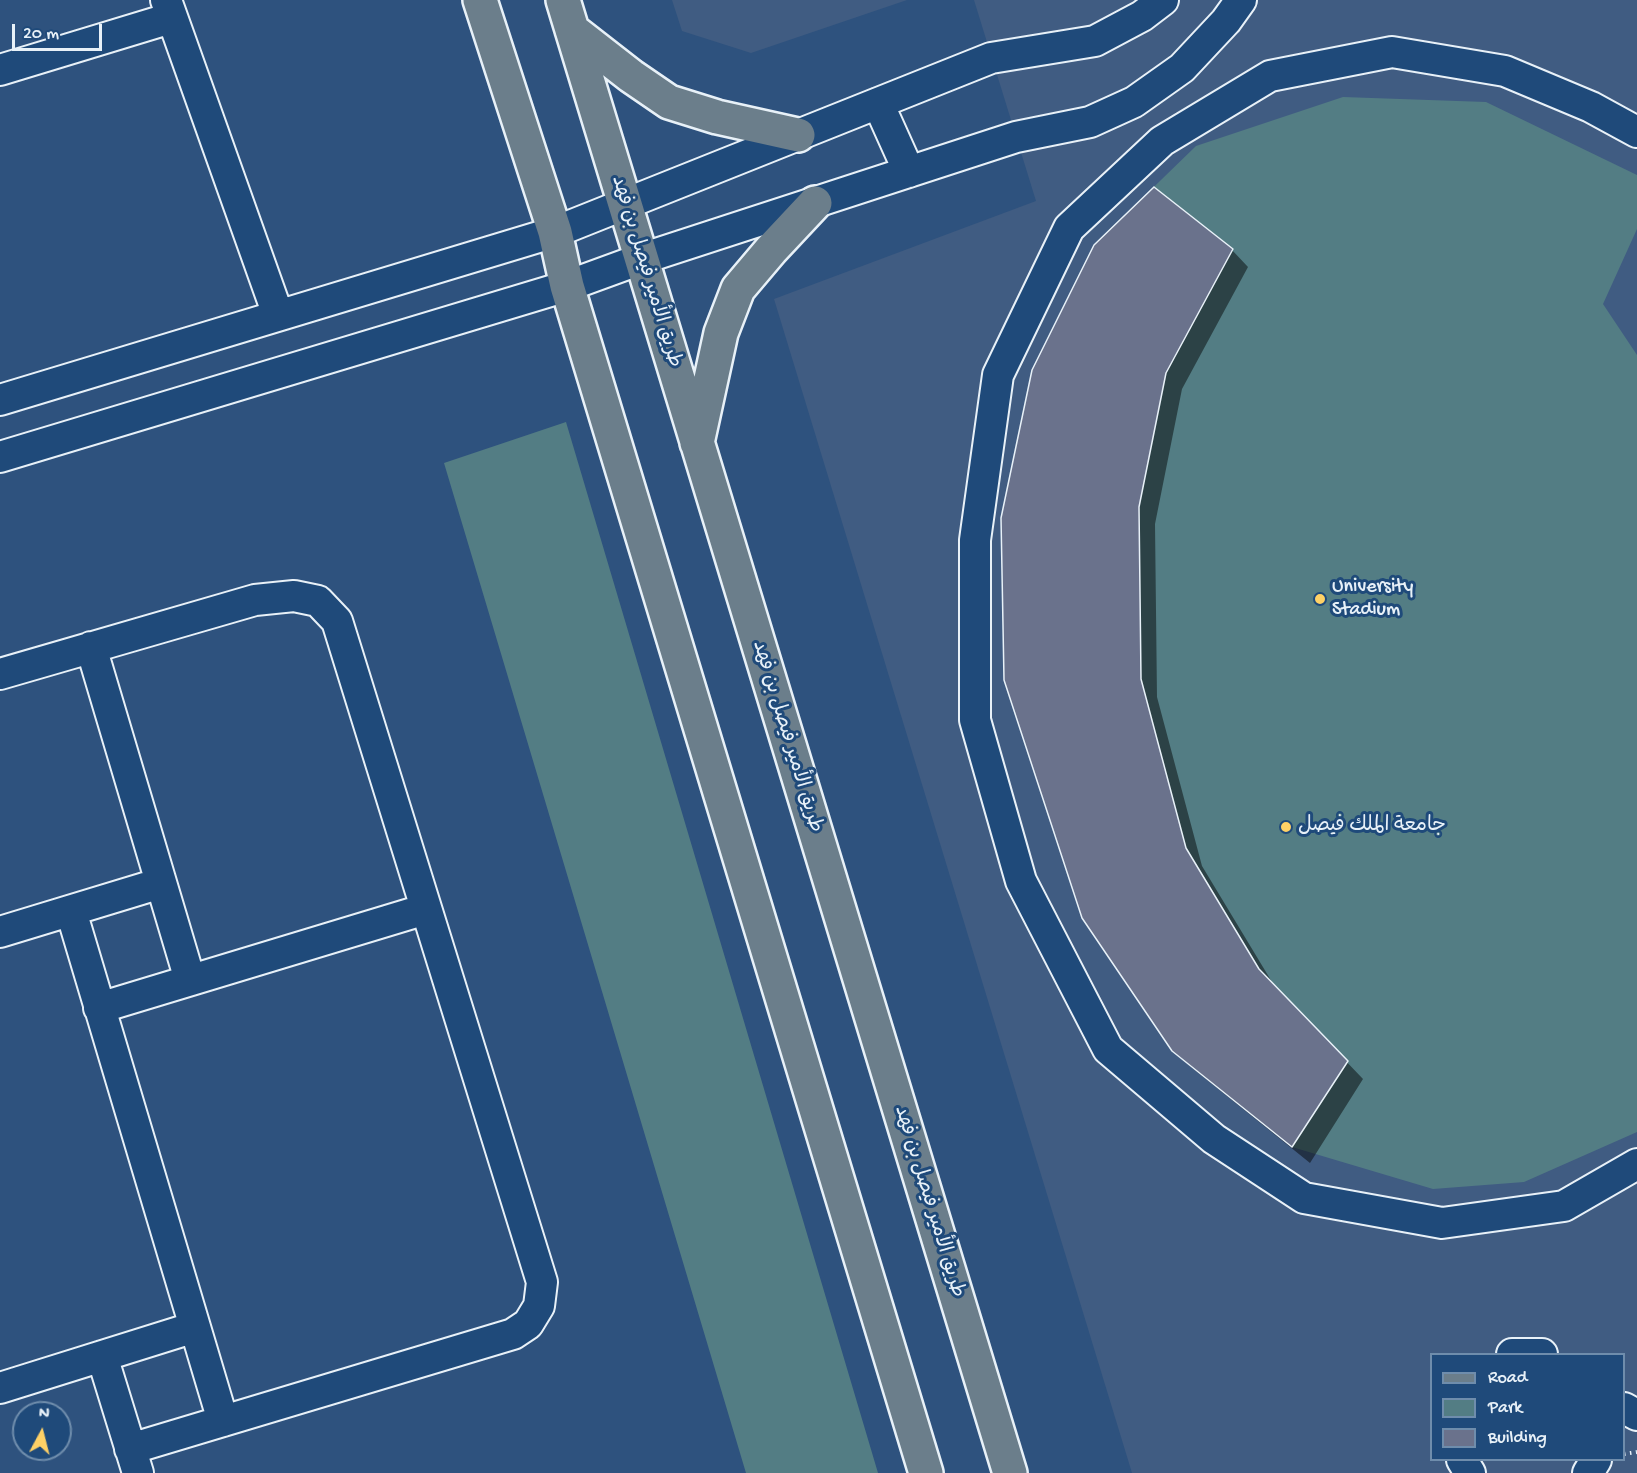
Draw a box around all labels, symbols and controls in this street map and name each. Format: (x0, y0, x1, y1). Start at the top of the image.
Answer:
scale bar (15, 12, 105, 50)
text: 20 m (23, 24, 59, 45)
street label: طريق الأمير فيصل بن فهد (604, 173, 686, 371)
place label: University Stadium (1332, 576, 1413, 623)
marker: University Stadium (1313, 592, 1327, 606)
street label: طريق الأمير فيصل بن فهد (745, 638, 827, 836)
place label: جامعة الملك فيصل (1298, 815, 1446, 839)
marker: جامعة الملك فيصل (1279, 820, 1293, 834)
street label: طريق الأمير فيصل بن فهد (887, 1103, 969, 1301)
legend (1430, 1353, 1625, 1461)
text: Road (1488, 1368, 1527, 1389)
text: Park (1488, 1398, 1522, 1419)
north arrow (12, 1401, 72, 1461)
text: N (38, 1405, 50, 1425)
text: Building (1488, 1428, 1547, 1449)

